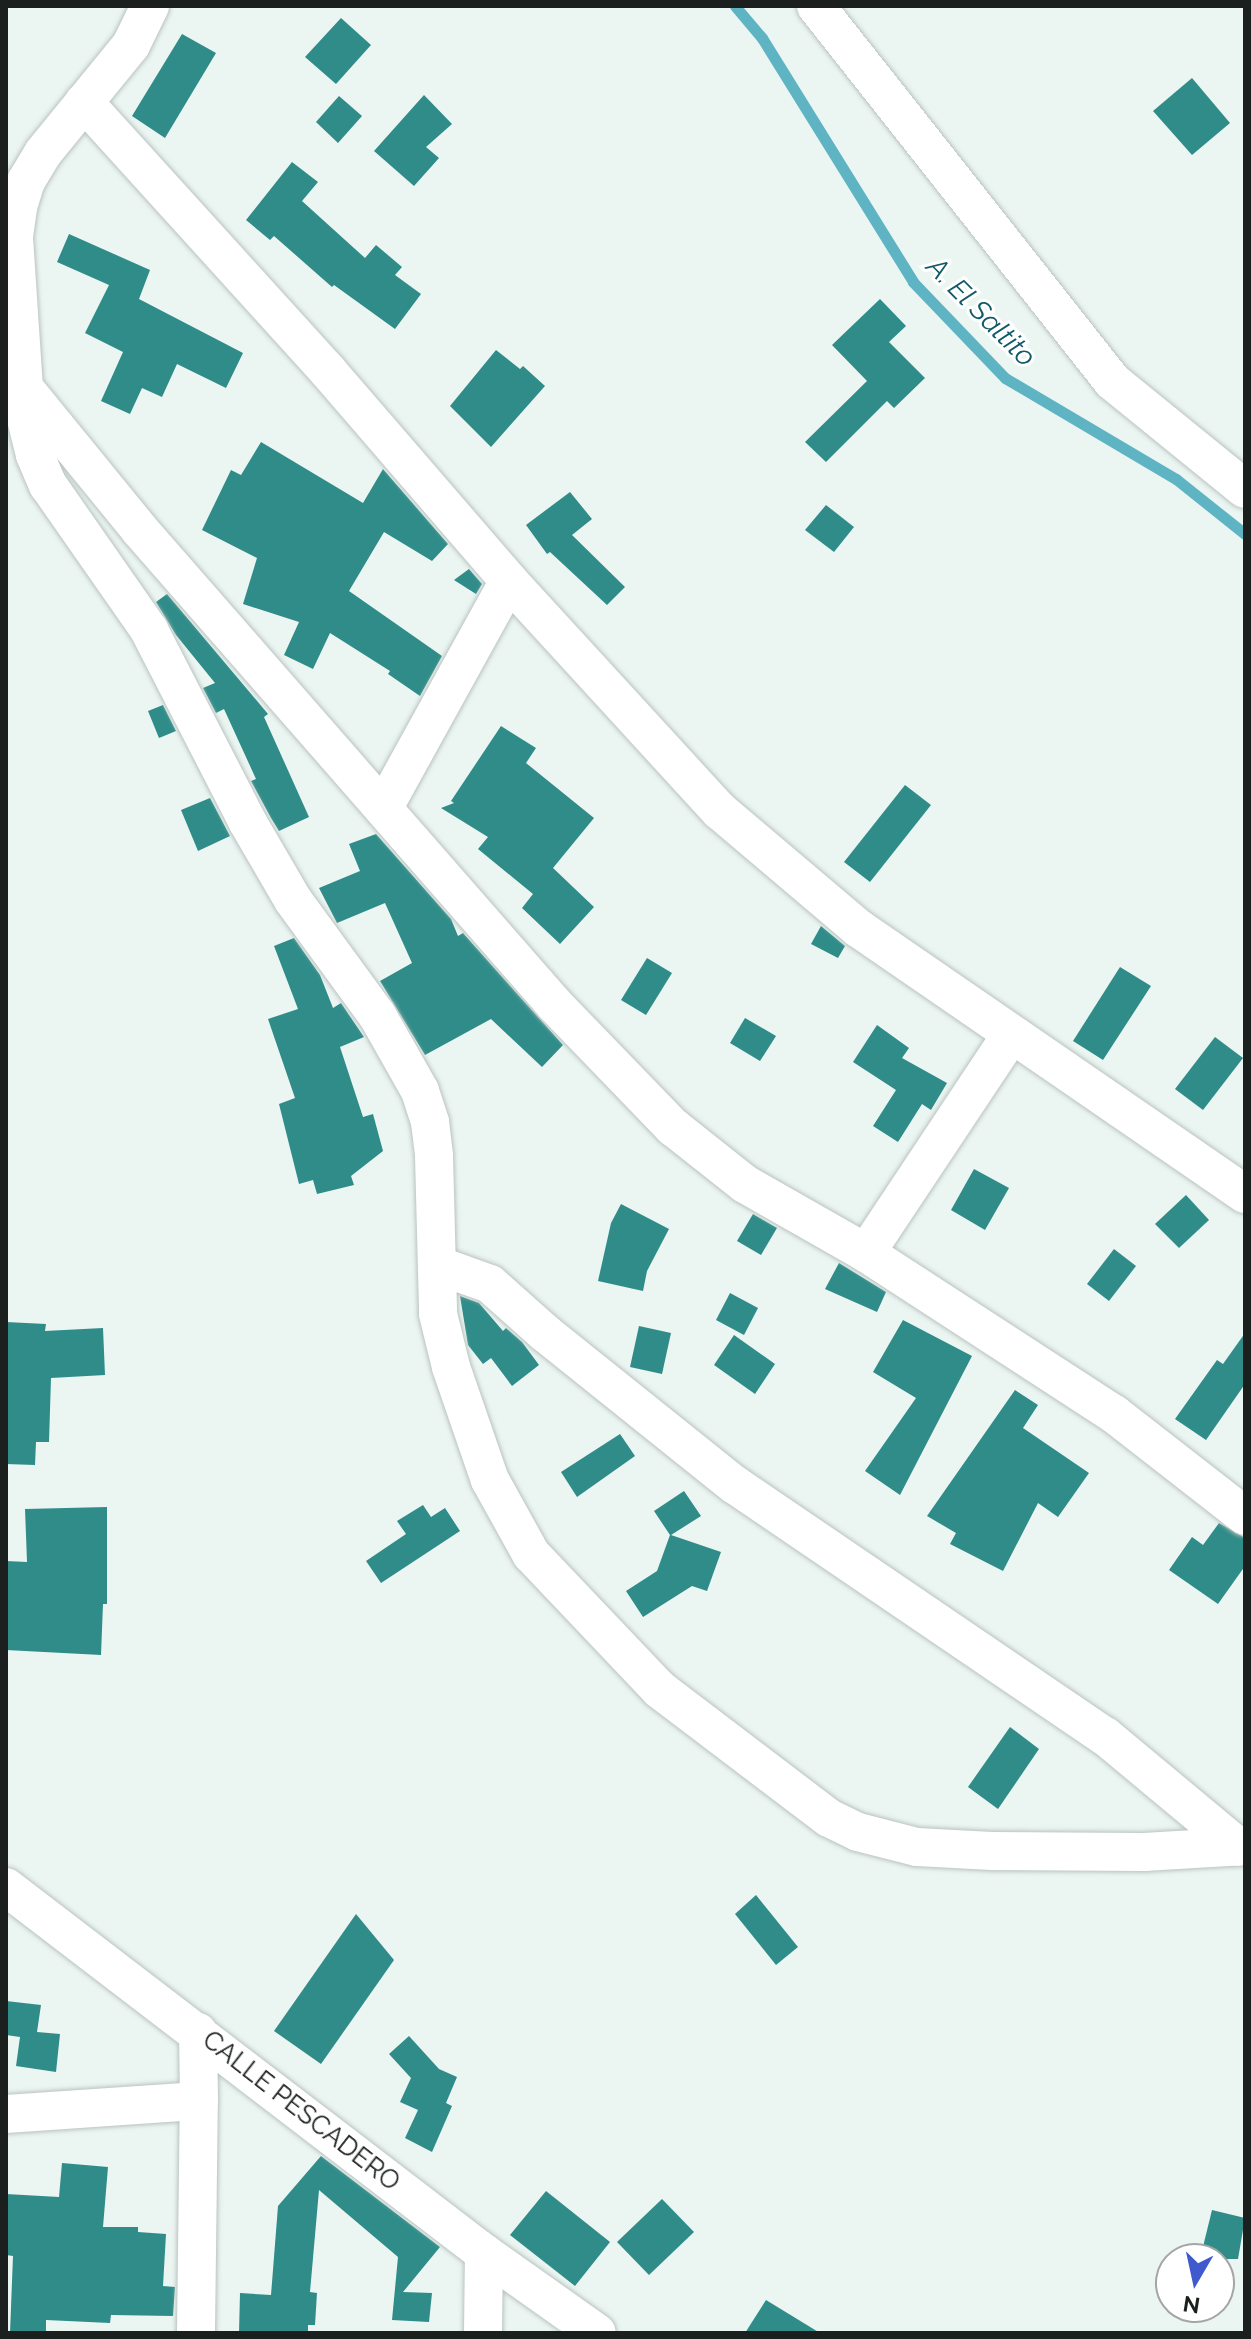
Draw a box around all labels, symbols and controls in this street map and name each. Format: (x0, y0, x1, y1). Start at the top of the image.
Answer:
water label: A. El Saltito (919, 250, 1043, 374)
street label: CALLE PESCADERO (196, 2024, 406, 2198)
north arrow (1155, 2243, 1235, 2323)
text: N (1181, 2291, 1202, 2319)

